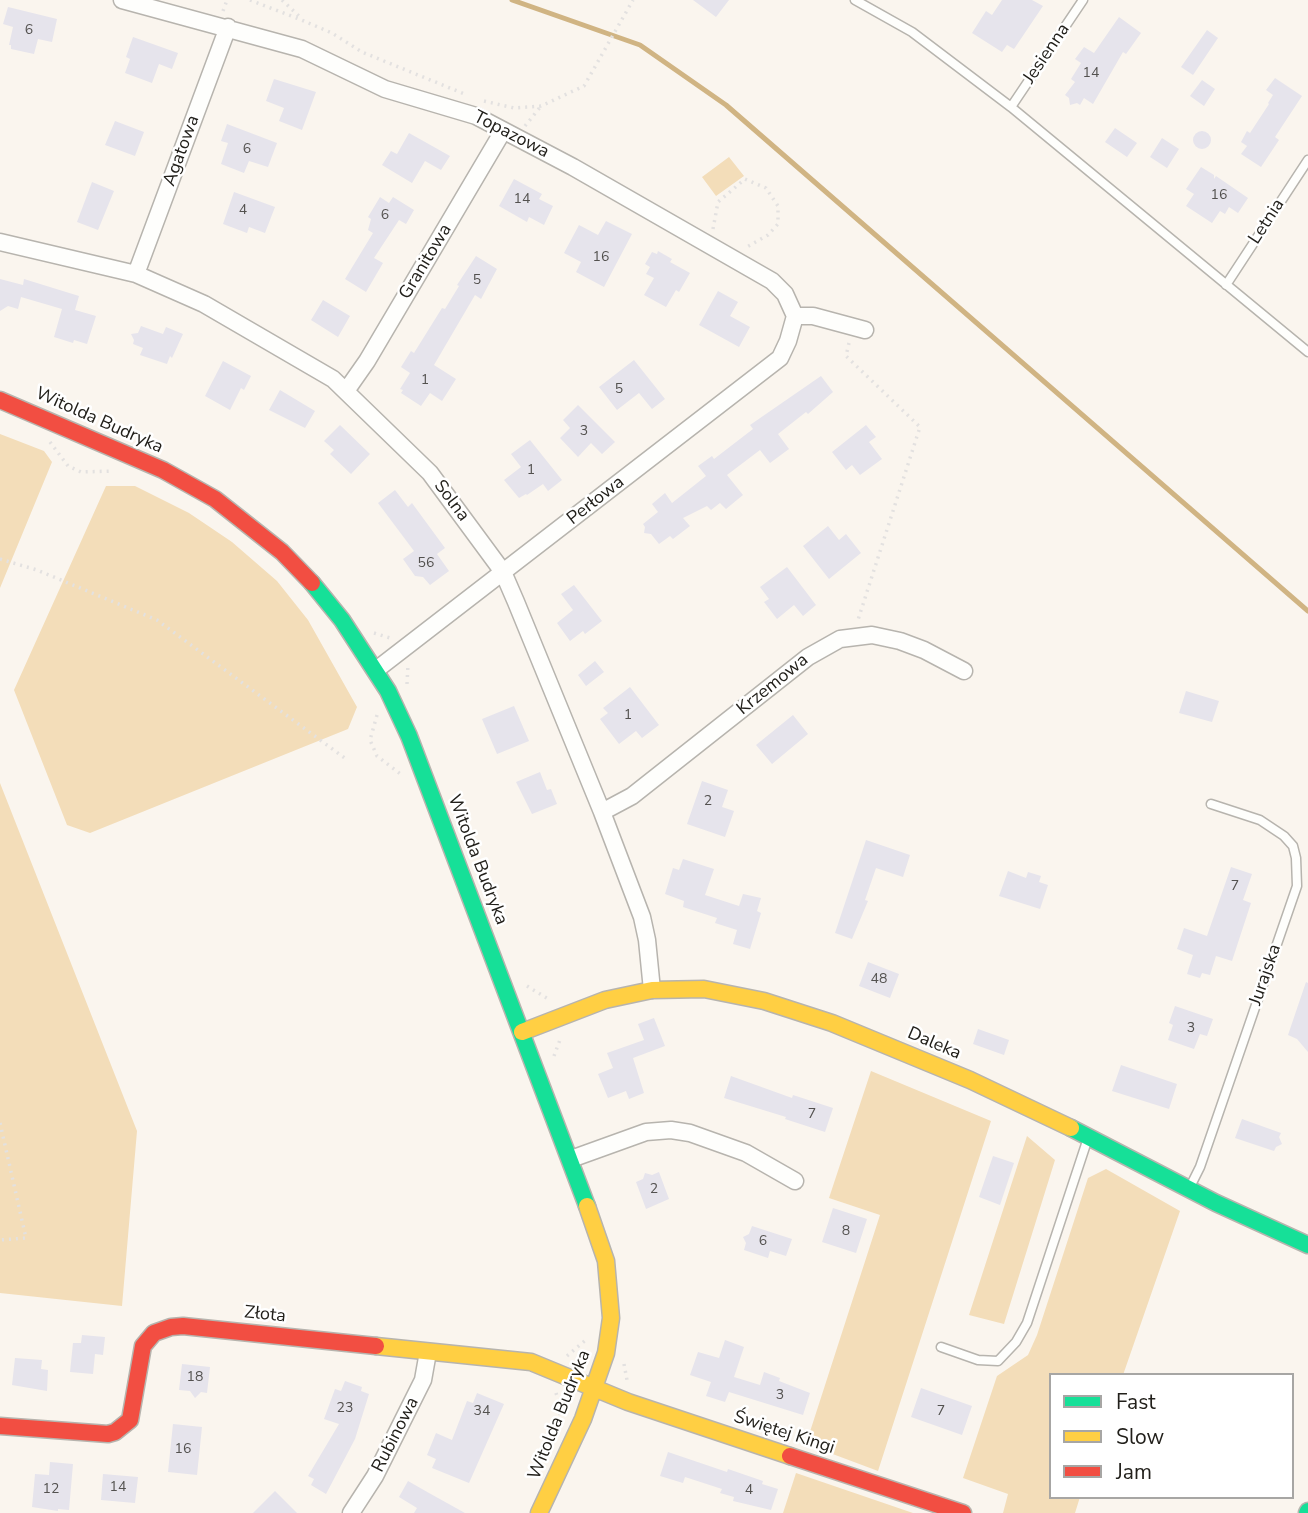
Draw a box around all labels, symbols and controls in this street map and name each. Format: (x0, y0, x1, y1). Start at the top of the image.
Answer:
street label: Jesienna (1019, 20, 1075, 88)
house number: 6 (25, 23, 33, 39)
house number: 14 (1083, 66, 1099, 82)
street label: Topazowa (470, 107, 552, 163)
street label: Agatowa (159, 113, 205, 189)
house number: 6 (243, 142, 251, 158)
house number: 16 (1211, 188, 1227, 204)
house number: 14 (514, 192, 530, 208)
street label: Letnia (1244, 195, 1290, 249)
house number: 4 (239, 203, 247, 219)
house number: 6 (381, 208, 389, 224)
street label: Granitowa (395, 220, 457, 304)
house number: 16 (593, 250, 609, 266)
house number: 5 (473, 273, 481, 289)
house number: 1 (421, 373, 429, 389)
house number: 5 (615, 382, 623, 398)
street label: Witolda Budryka (32, 383, 166, 459)
house number: 3 (580, 424, 588, 440)
house number: 1 (527, 463, 535, 479)
street label: Perłowa (563, 472, 629, 530)
street label: Solna (428, 476, 474, 526)
house number: 56 (418, 556, 434, 572)
street label: Krzemowa (733, 650, 813, 720)
house number: 1 (624, 708, 632, 724)
street label: Witolda Budryka (442, 792, 512, 928)
house number: 2 (704, 794, 712, 810)
house number: 7 (1231, 879, 1239, 895)
street label: Jurajska (1246, 942, 1286, 1008)
house number: 48 (871, 972, 887, 988)
house number: 3 (1187, 1021, 1195, 1037)
street label: Daleka (904, 1023, 964, 1065)
house number: 7 (808, 1107, 816, 1123)
house number: 2 (650, 1182, 658, 1198)
house number: 8 (842, 1224, 850, 1240)
house number: 6 (759, 1234, 767, 1250)
street label: Złota (243, 1302, 287, 1328)
street label: Witolda Budryka (524, 1347, 596, 1483)
house number: 18 (187, 1370, 203, 1386)
legend (1049, 1373, 1294, 1499)
house number: 3 (776, 1388, 784, 1404)
text: Fast (1116, 1388, 1156, 1416)
street label: Rubinowa (368, 1394, 424, 1476)
house number: 23 (337, 1401, 353, 1417)
house number: 34 (474, 1404, 490, 1420)
house number: 7 (937, 1404, 945, 1420)
street label: Świętej Kingi (731, 1407, 837, 1459)
text: Slow (1116, 1423, 1164, 1451)
house number: 16 (175, 1442, 191, 1458)
text: Jam (1116, 1458, 1152, 1486)
house number: 14 (110, 1480, 126, 1496)
house number: 12 (43, 1482, 59, 1498)
house number: 4 (745, 1483, 753, 1499)

